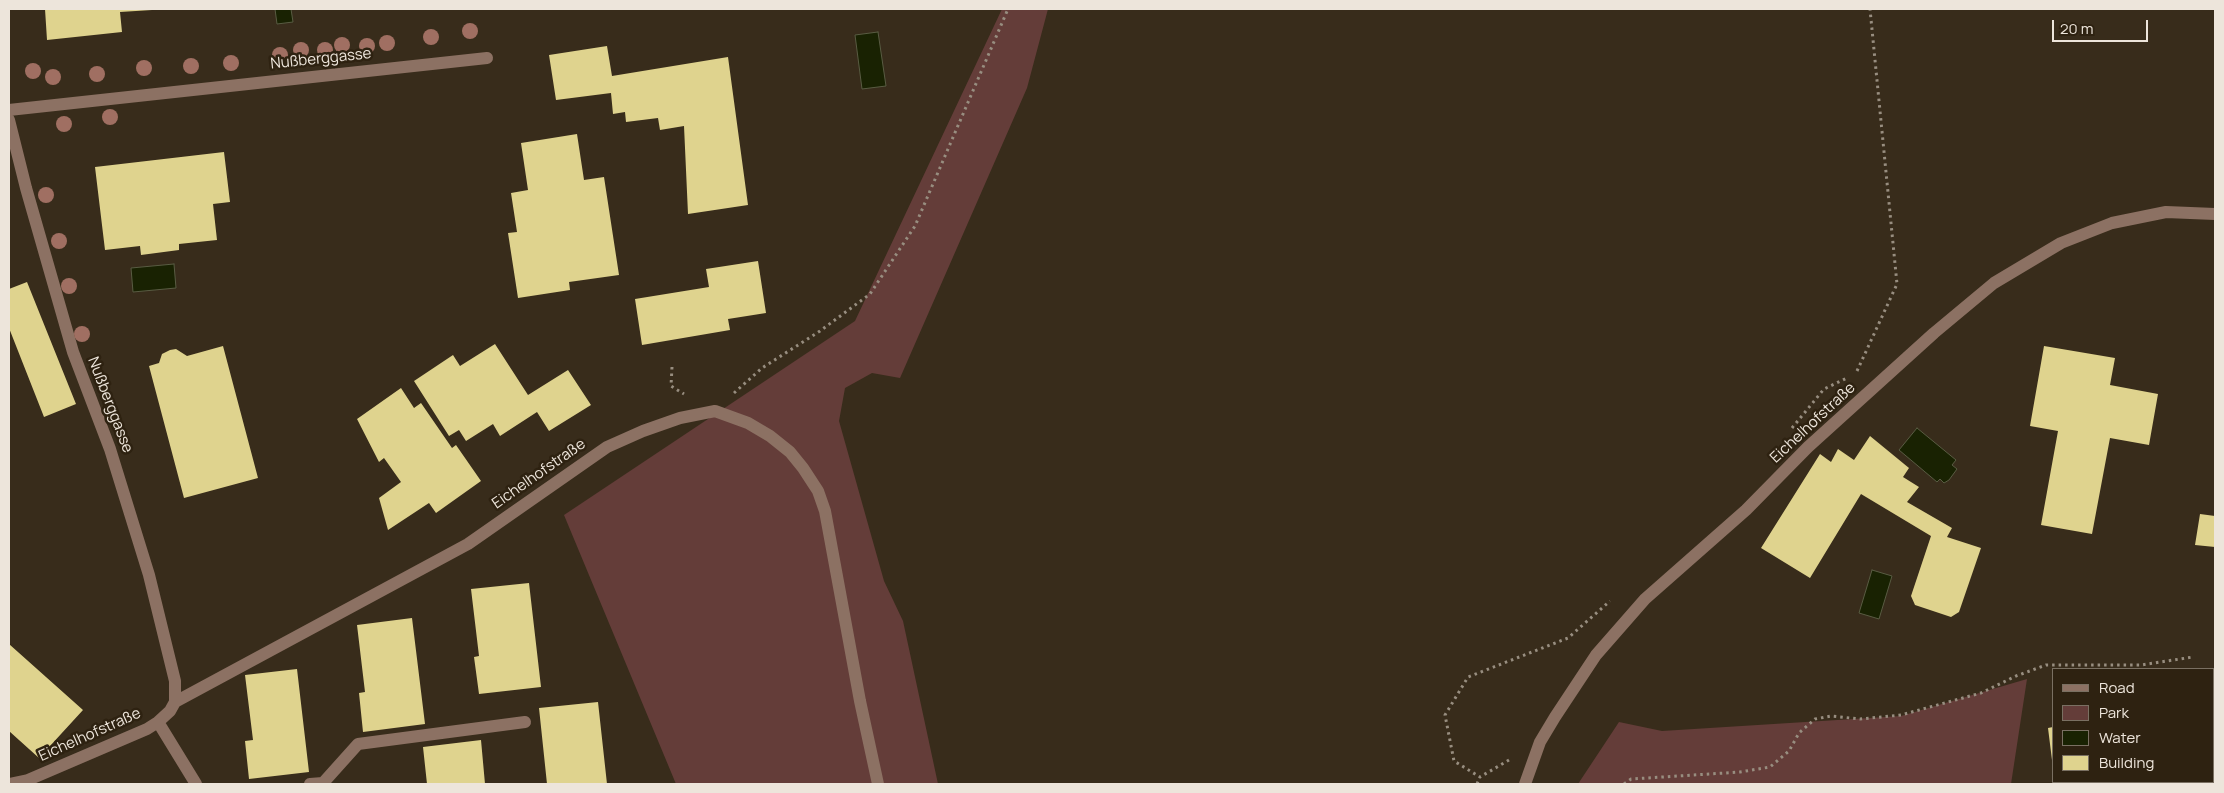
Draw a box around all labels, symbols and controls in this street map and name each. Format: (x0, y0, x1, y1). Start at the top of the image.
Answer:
scale bar (2054, 10, 2150, 42)
text: 20 m (2060, 18, 2093, 39)
street label: Nußberggasse (270, 45, 372, 73)
street label: Nußberggasse (83, 354, 137, 456)
street label: Eichelhofstraße (1767, 379, 1859, 467)
street label: Eichelhofstraße (489, 435, 589, 513)
legend (2052, 668, 2214, 783)
text: Road (2099, 677, 2135, 698)
text: Park (2099, 702, 2129, 723)
street label: Eichelhofstraße (36, 704, 144, 766)
text: Water (2099, 727, 2141, 748)
text: Building (2099, 752, 2154, 773)

